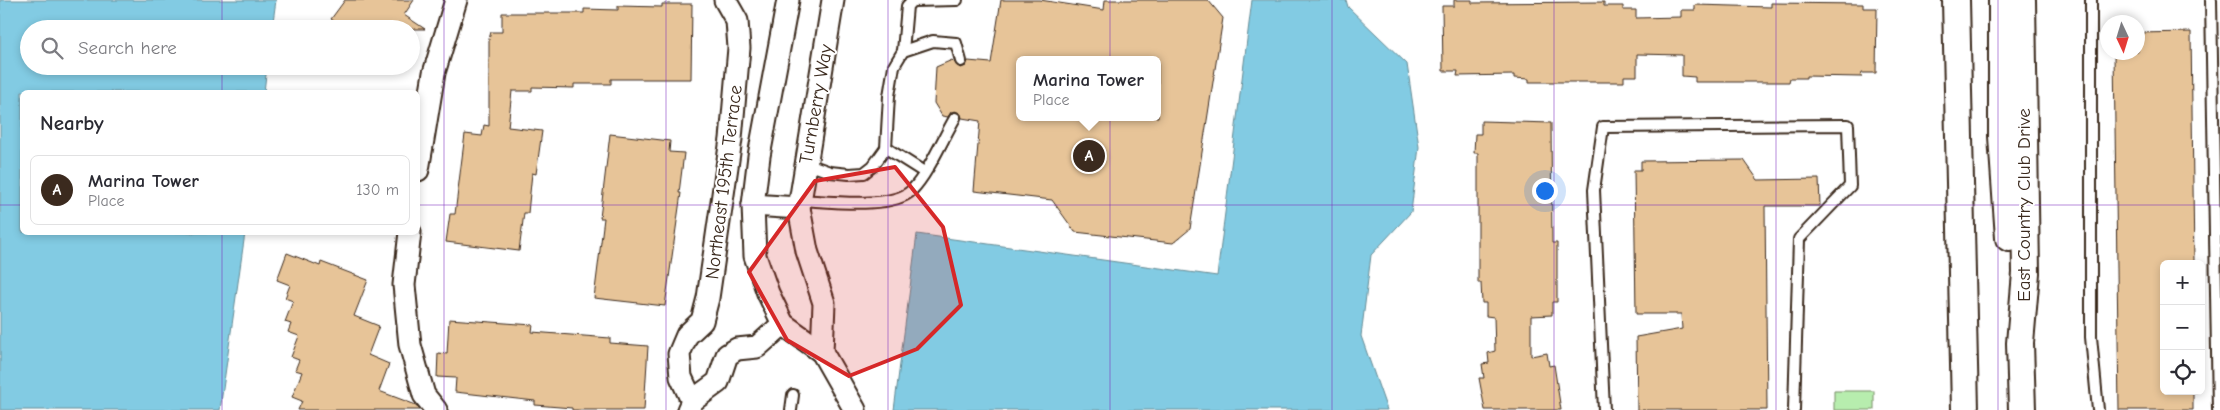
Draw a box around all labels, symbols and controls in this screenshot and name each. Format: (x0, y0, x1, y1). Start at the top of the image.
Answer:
north arrow (2100, 15, 2145, 60)
search box (20, 20, 420, 75)
icon: search (38, 34, 66, 62)
text: Search here (78, 37, 177, 59)
street label: Turnberry Way (795, 42, 837, 166)
popup (1016, 56, 1161, 121)
text: Marina Tower (1033, 69, 1144, 91)
street label: Northeast 195th Terrace (701, 84, 747, 281)
text: Place (1033, 91, 1069, 109)
street label: East Country Club Drive (2013, 108, 2035, 302)
text: Nearby (40, 111, 104, 135)
pin: A (1073, 137, 1105, 175)
text: Marina Tower (88, 170, 199, 192)
your location (1532, 178, 1558, 204)
text: A (53, 181, 61, 199)
text: 130 m (356, 181, 399, 199)
text: Place (88, 192, 124, 210)
map controls (2160, 260, 2205, 395)
button: + (2160, 260, 2205, 305)
button: − (2160, 305, 2205, 350)
button: locate (2160, 350, 2205, 395)

